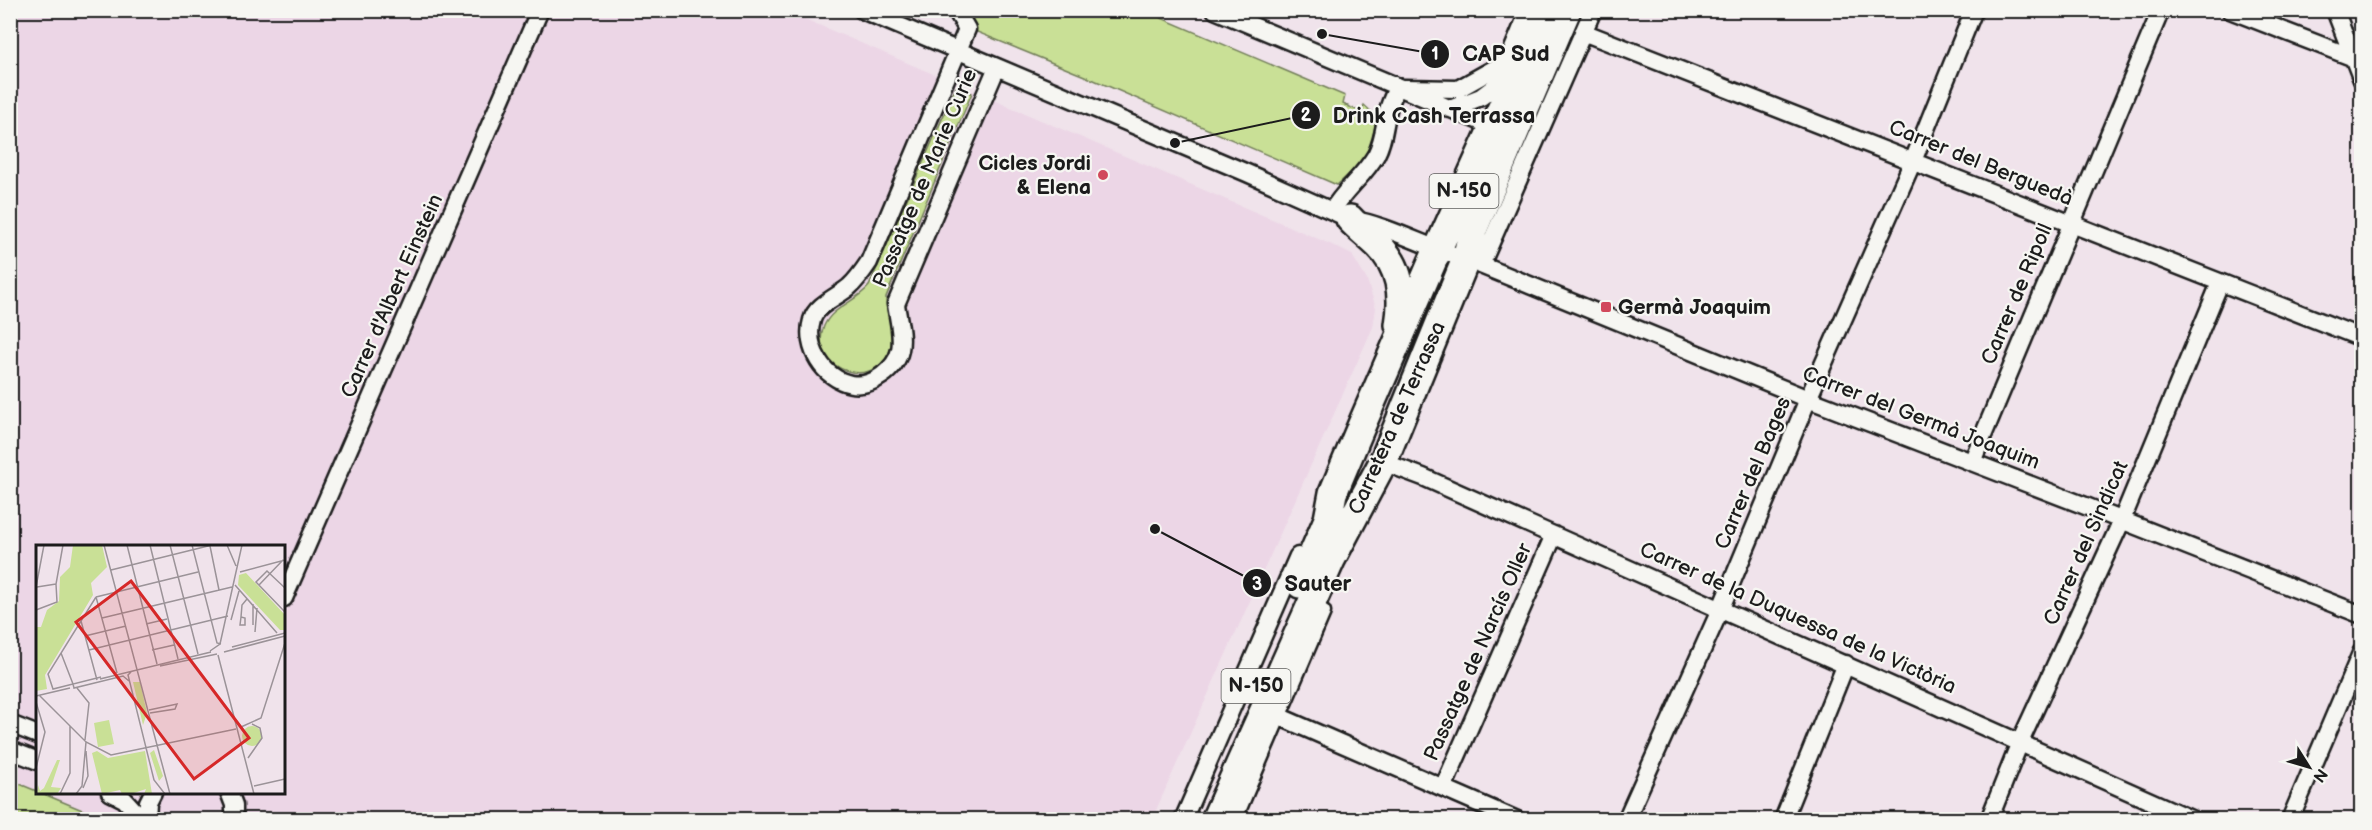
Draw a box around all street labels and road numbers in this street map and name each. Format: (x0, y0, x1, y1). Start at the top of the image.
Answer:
street label: Passatge de Marie Curie (868, 65, 982, 291)
street label: Carrer del Berguedà (1885, 115, 2077, 211)
road number: N-150 (1430, 174, 1498, 208)
street label: Carrer d'Albert Einstein (336, 190, 448, 402)
street label: Carrer de Ripoll (1976, 220, 2058, 368)
street label: Carretera de Terrassa (1343, 318, 1451, 518)
street label: Carrer del Germà Joaquim (1799, 361, 2043, 475)
street label: Carrer del Bages (1710, 393, 1796, 553)
street label: Carrer del Sindicat (2038, 456, 2134, 629)
street label: Carrer de la Duquessa de la Victòria (1636, 537, 1960, 699)
street label: Passatge de Narcís Oller (1419, 539, 1537, 765)
road number: N-150 (1222, 669, 1290, 703)

